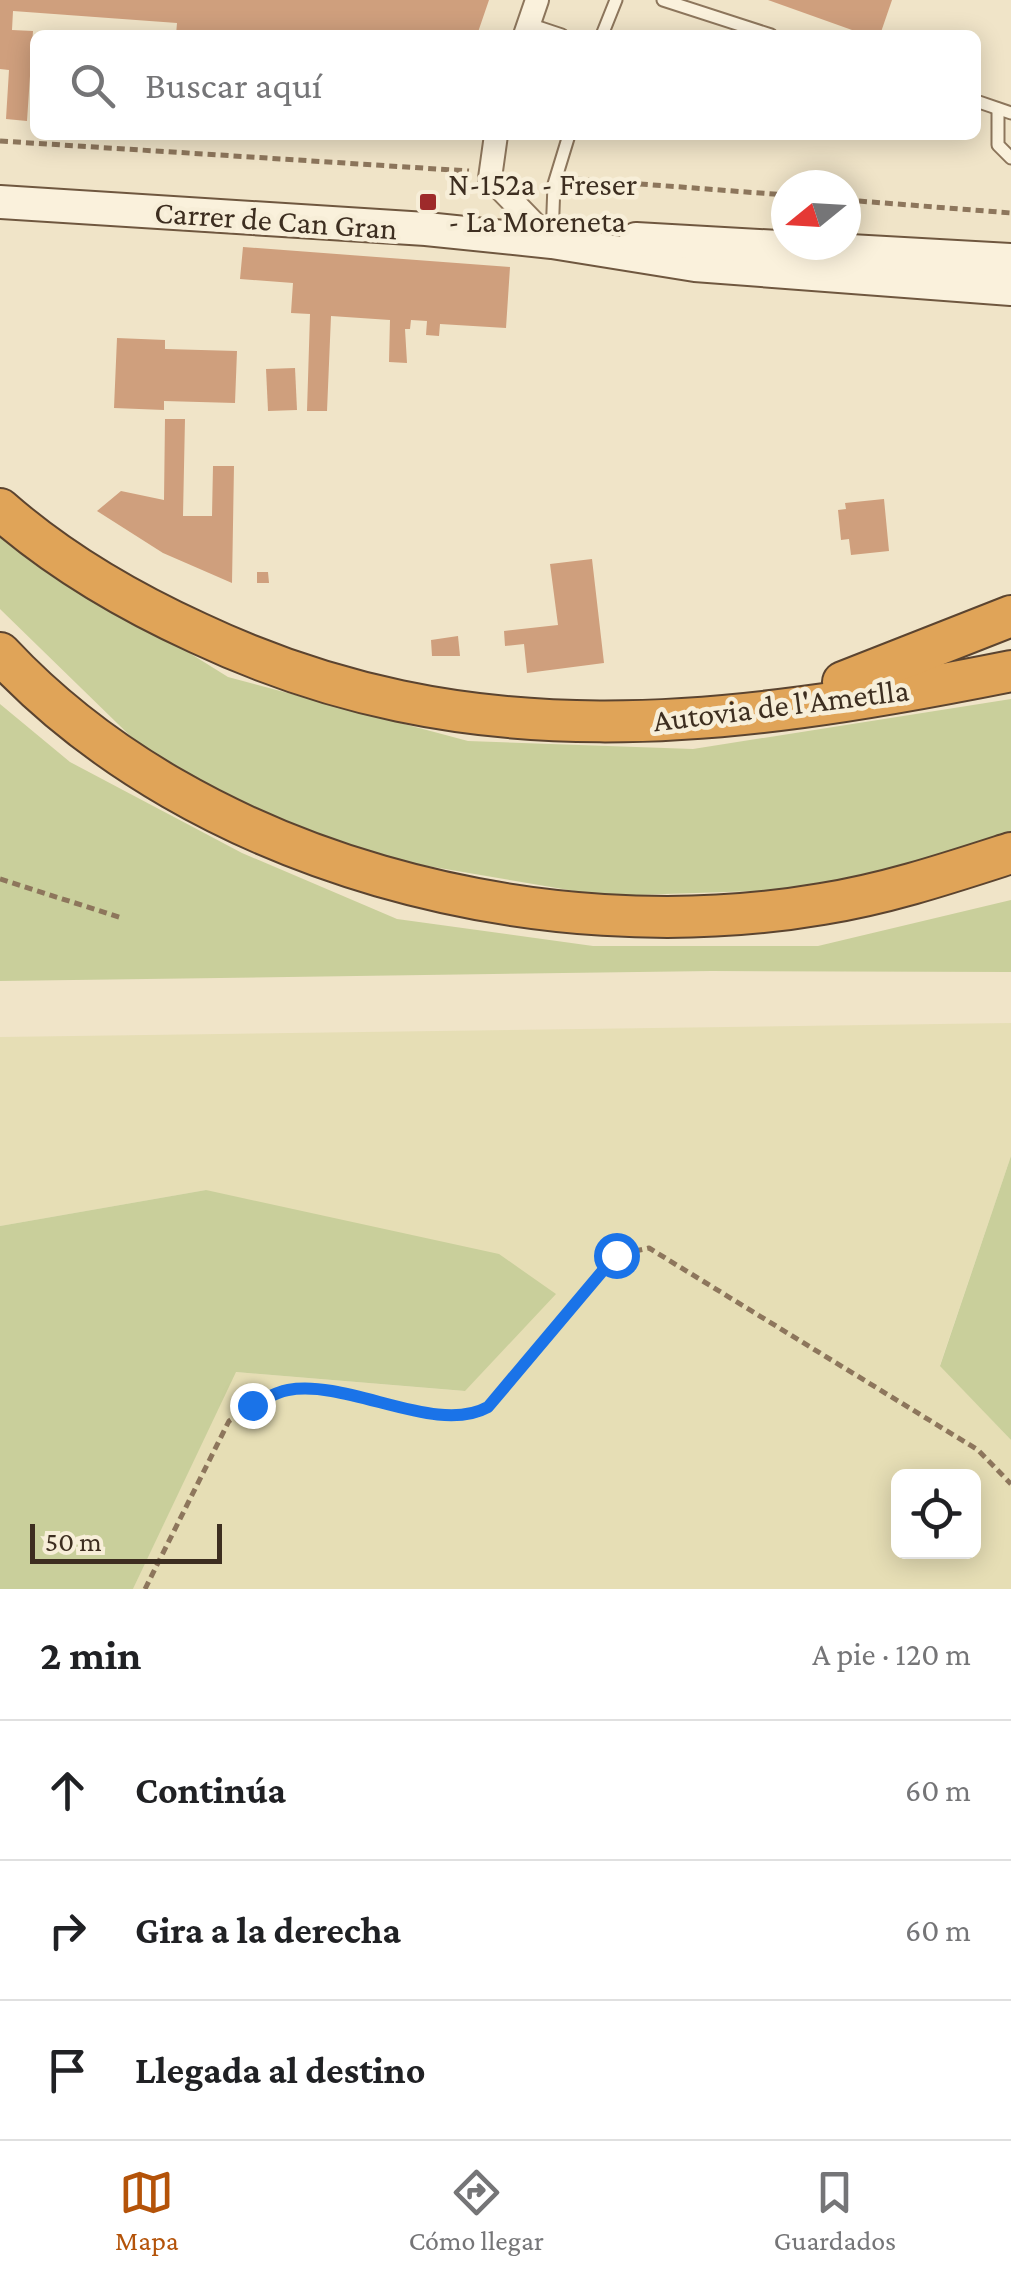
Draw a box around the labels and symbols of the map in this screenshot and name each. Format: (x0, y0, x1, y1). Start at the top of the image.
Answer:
place label: N-152a - Freser - La Moreneta (448, 166, 637, 239)
north arrow (771, 170, 861, 260)
marker: N-152a - Freser - La Moreneta (417, 191, 439, 213)
street label: Carrer de Can Gran (153, 194, 399, 246)
street label: Autovia de l'Ametlla (651, 671, 911, 739)
route start (594, 1233, 640, 1279)
route end (230, 1383, 276, 1429)
scale bar (30, 1519, 222, 1564)

